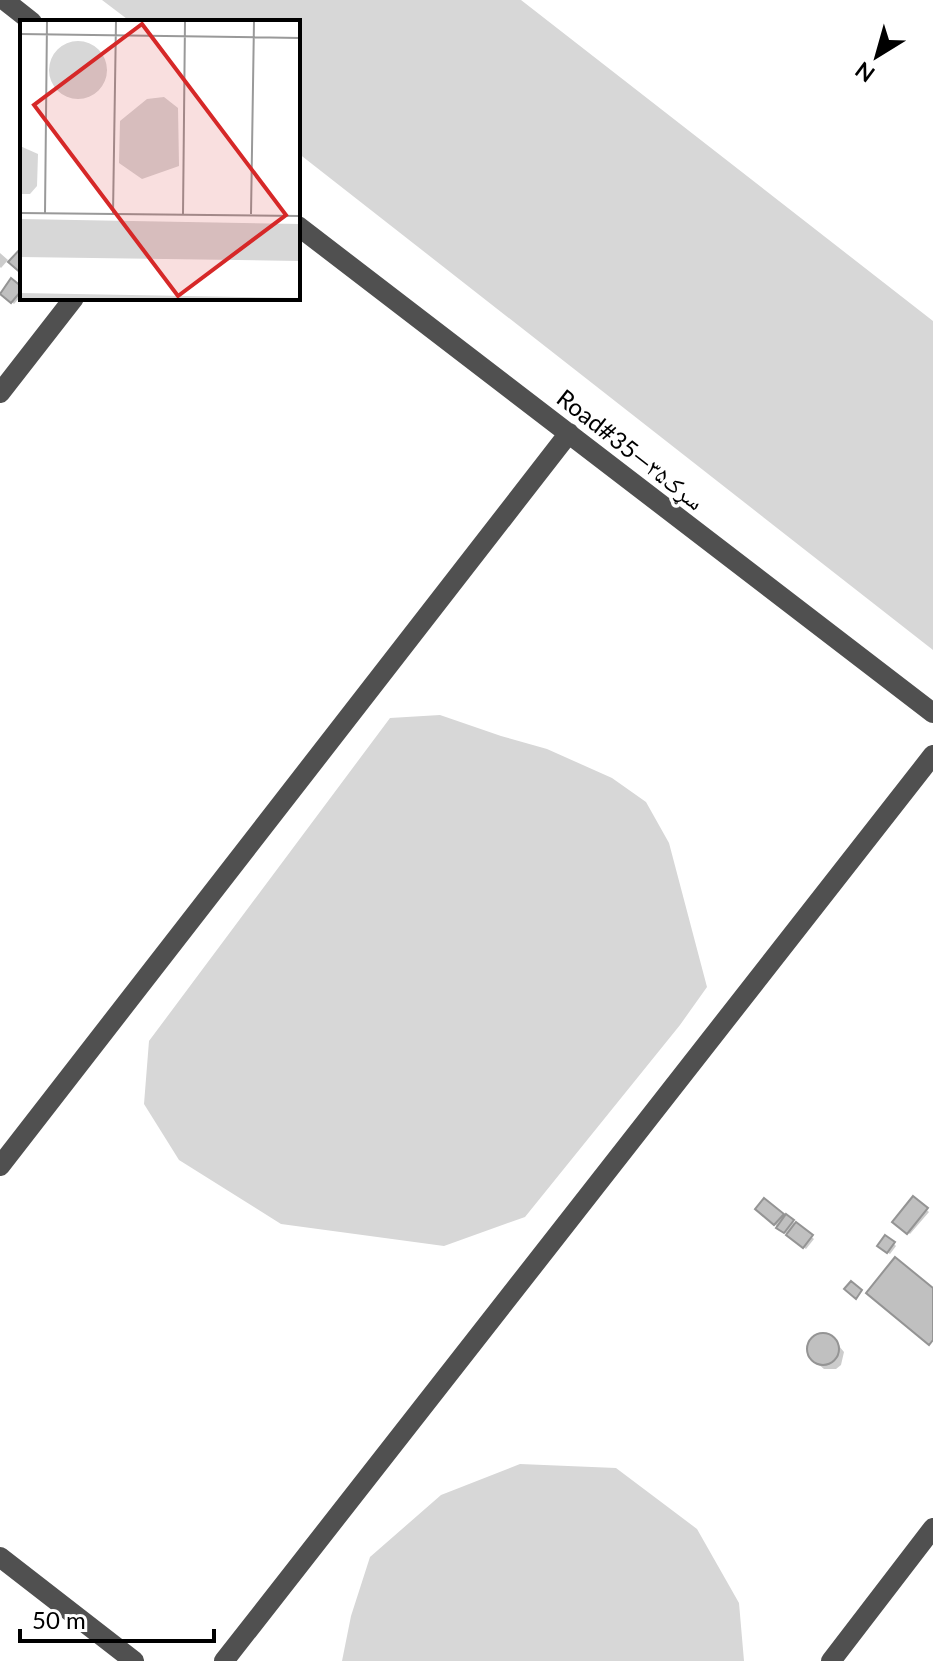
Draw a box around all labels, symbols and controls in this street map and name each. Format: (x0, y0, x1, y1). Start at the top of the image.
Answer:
north arrow (837, 16, 917, 96)
inset map (20, 20, 300, 300)
text: N (850, 56, 880, 88)
street label: Road#35—سړک۳۵ (551, 383, 710, 516)
scale bar (20, 1593, 214, 1643)
text: 50 m (32, 1605, 86, 1634)

